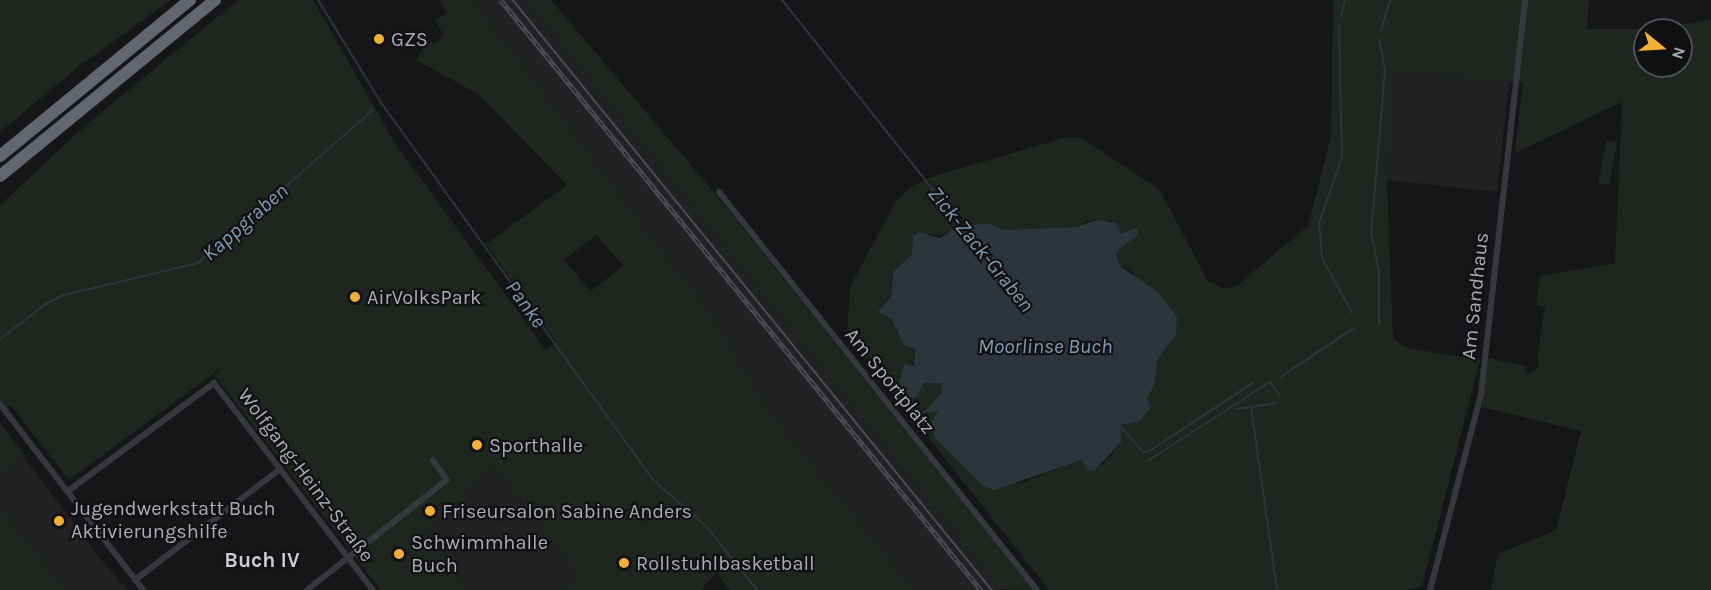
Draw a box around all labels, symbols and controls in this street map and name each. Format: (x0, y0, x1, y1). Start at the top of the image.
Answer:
north arrow (1633, 18, 1693, 78)
place label: GZS (391, 27, 428, 51)
marker: GZS (372, 32, 386, 46)
text: N (1668, 45, 1690, 61)
water label: Kappgraben (197, 178, 293, 266)
water label: Zick-Zack-Graben (923, 181, 1039, 317)
street label: Am Sandhaus (1456, 231, 1494, 361)
water label: Panke (500, 275, 552, 333)
place label: AirVolksPark (367, 285, 481, 309)
marker: AirVolksPark (348, 290, 362, 304)
street label: Am Sportplatz (840, 323, 940, 439)
water label: Moorlinse Buch (978, 333, 1112, 359)
street label: Wolfgang-Heinz-Straße (233, 383, 379, 567)
place label: Sporthalle (489, 433, 583, 457)
marker: Sporthalle (470, 438, 484, 452)
place label: Jugendwerkstatt Buch Aktivierungshilfe (71, 497, 276, 544)
place label: Friseursalon Sabine Anders (442, 499, 692, 523)
marker: Friseursalon Sabine Anders (423, 504, 437, 518)
marker: Jugendwerkstatt Buch Aktivierungshilfe (52, 514, 66, 528)
place label: Schwimmhalle Buch (411, 530, 548, 577)
district label: Buch IV (224, 547, 300, 573)
marker: Schwimmhalle Buch (392, 547, 406, 561)
place label: Rollstuhlbasketball (636, 551, 815, 575)
marker: Rollstuhlbasketball (617, 556, 631, 570)

